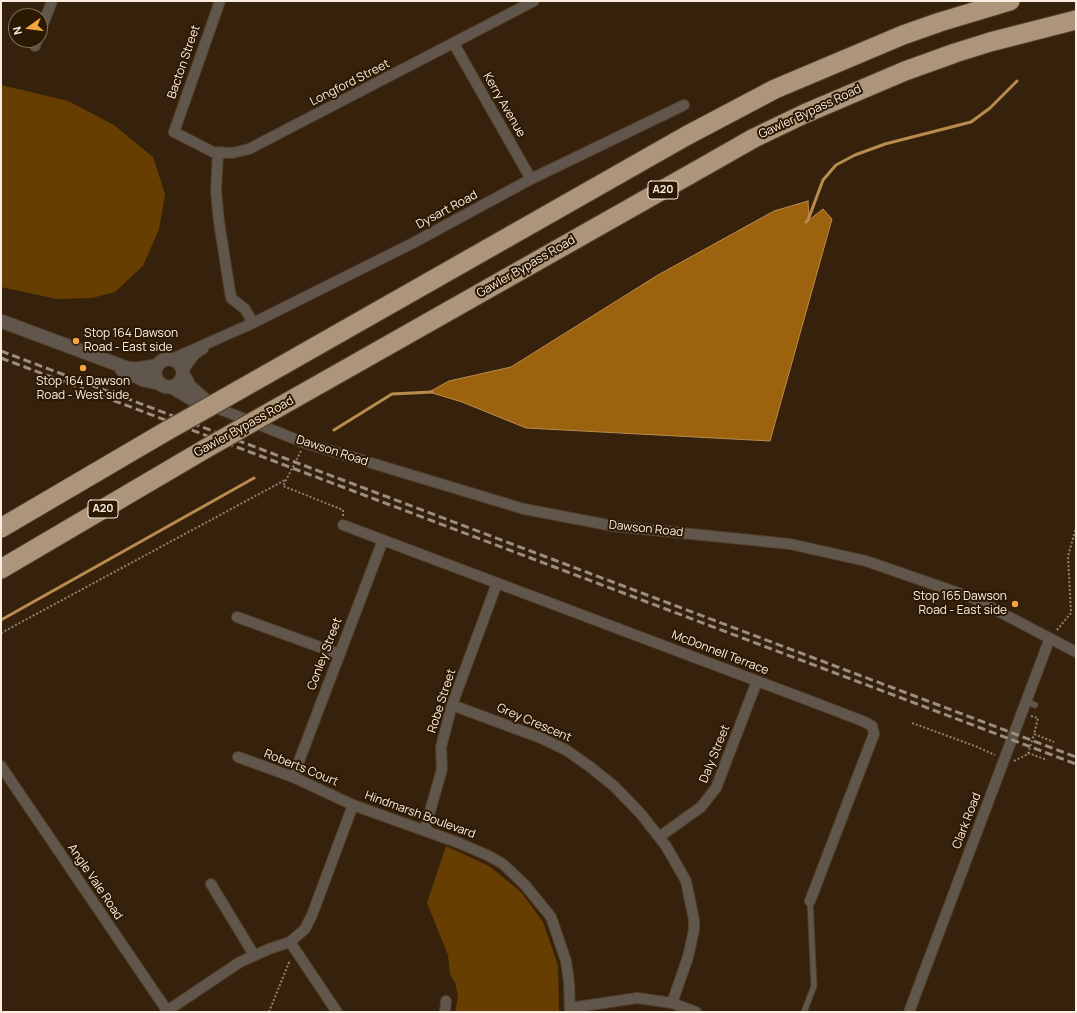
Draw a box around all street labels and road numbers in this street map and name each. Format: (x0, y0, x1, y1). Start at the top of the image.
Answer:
street label: Bacton Street (165, 23, 203, 101)
street label: Longford Street (308, 57, 392, 109)
street label: Kerry Avenue (480, 70, 528, 140)
street label: Gawler Bypass Road (756, 82, 864, 142)
road number: A20 (648, 181, 678, 199)
street label: Dysart Road (414, 188, 480, 232)
street label: Gawler Bypass Road (474, 233, 578, 301)
street label: Gawler Bypass Road (192, 394, 296, 460)
street label: Dawson Road (294, 433, 370, 469)
road number: A20 (88, 500, 118, 518)
street label: Dawson Road (608, 518, 684, 540)
street label: Conley Street (305, 616, 345, 692)
street label: McDonnell Terrace (669, 628, 771, 678)
street label: Robe Street (425, 667, 459, 735)
street label: Grey Crescent (495, 701, 573, 745)
street label: Daly Street (697, 723, 733, 785)
street label: Roberts Court (262, 747, 340, 789)
street label: Hindmarsh Boulevard (363, 788, 477, 842)
street label: Clark Road (950, 791, 984, 851)
street label: Angle Vale Road (64, 841, 126, 923)

